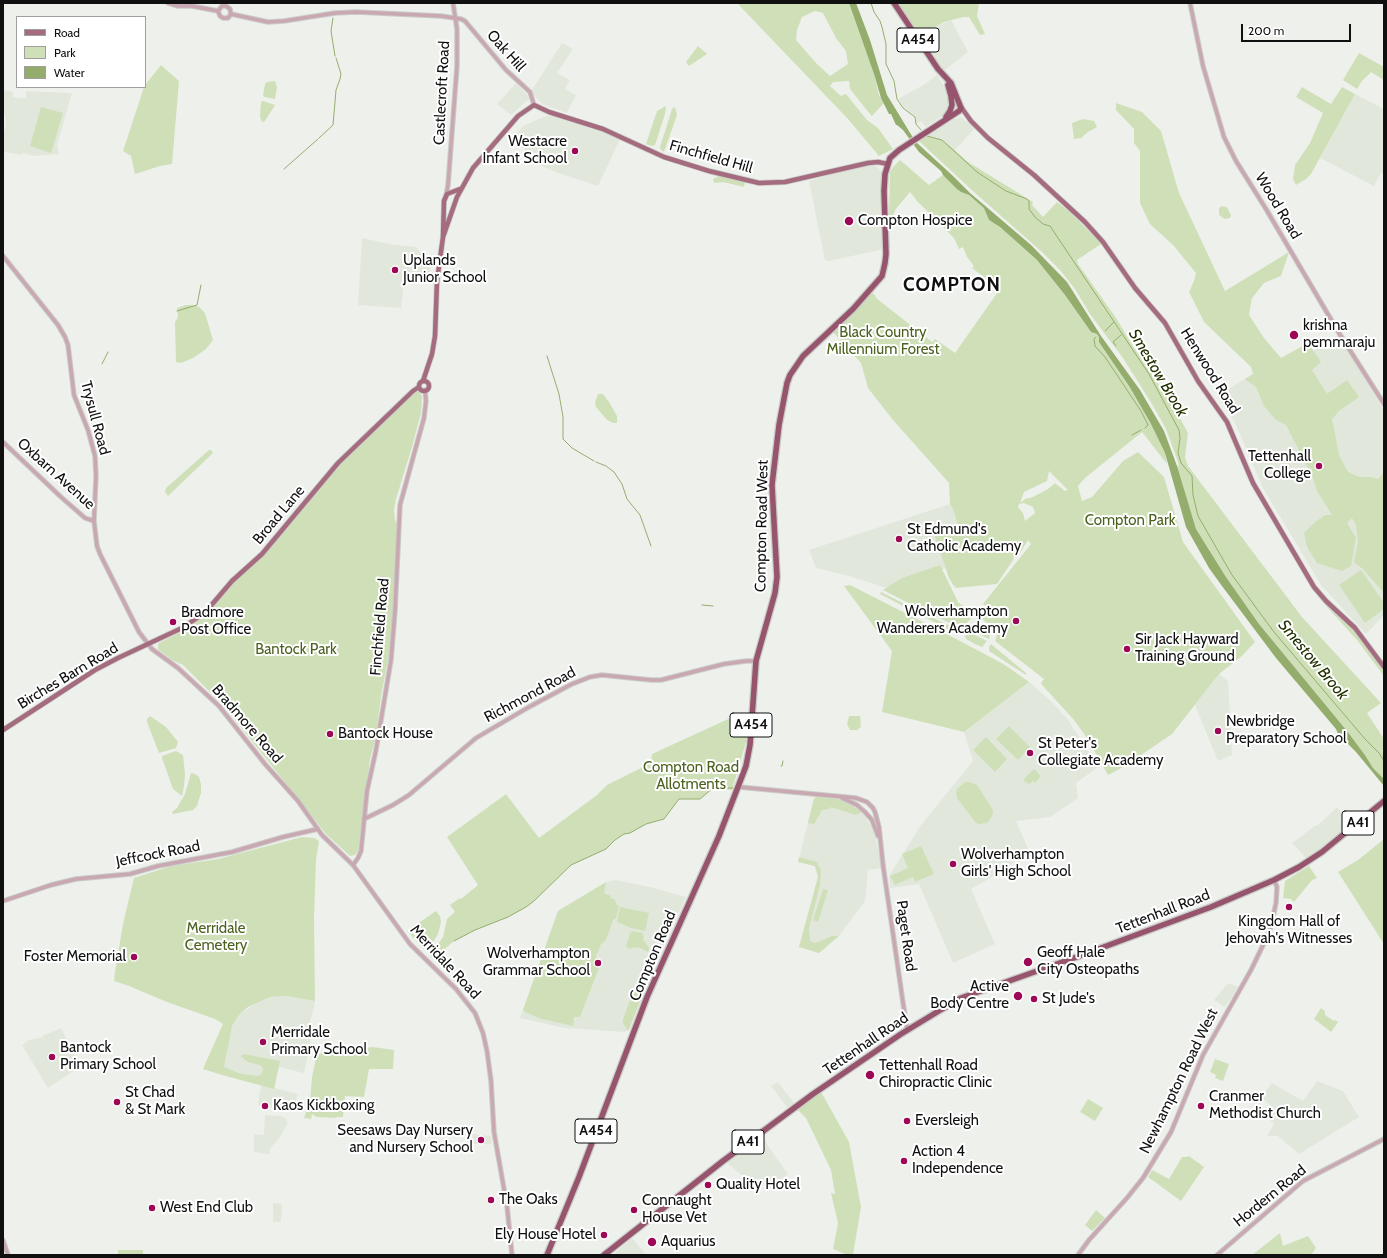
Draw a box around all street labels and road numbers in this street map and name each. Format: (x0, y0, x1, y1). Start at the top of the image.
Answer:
street label: Oak Hill (483, 27, 529, 75)
road number: A454 (897, 28, 939, 52)
street label: Castlecroft Road (430, 40, 454, 146)
street label: Finchfield Hill (667, 137, 755, 177)
street label: Wood Road (1251, 170, 1305, 242)
street label: Henwood Road (1176, 325, 1244, 417)
street label: Trysull Road (76, 379, 114, 457)
street label: Oxbarn Avenue (14, 434, 98, 514)
street label: Compton Road West (752, 460, 772, 592)
street label: Broad Lane (249, 482, 309, 548)
street label: Finchfield Road (367, 578, 393, 676)
street label: Birches Barn Road (15, 639, 121, 713)
street label: Richmond Road (481, 663, 579, 727)
street label: Bradmore Road (208, 681, 286, 767)
road number: A454 (730, 713, 772, 737)
road number: A41 (1342, 811, 1374, 835)
street label: Jeffcock Road (114, 837, 202, 871)
street label: Tettenhall Road (1114, 886, 1212, 938)
street label: Paget Road (892, 899, 920, 973)
street label: Compton Road (626, 908, 680, 1004)
street label: Merridale Road (406, 921, 484, 1003)
street label: Newhampton Road West (1136, 1006, 1222, 1156)
street label: Tettenhall Road (820, 1009, 912, 1079)
road number: A454 (575, 1119, 617, 1143)
road number: A41 (732, 1130, 764, 1154)
street label: Hordern Road (1230, 1161, 1310, 1231)

